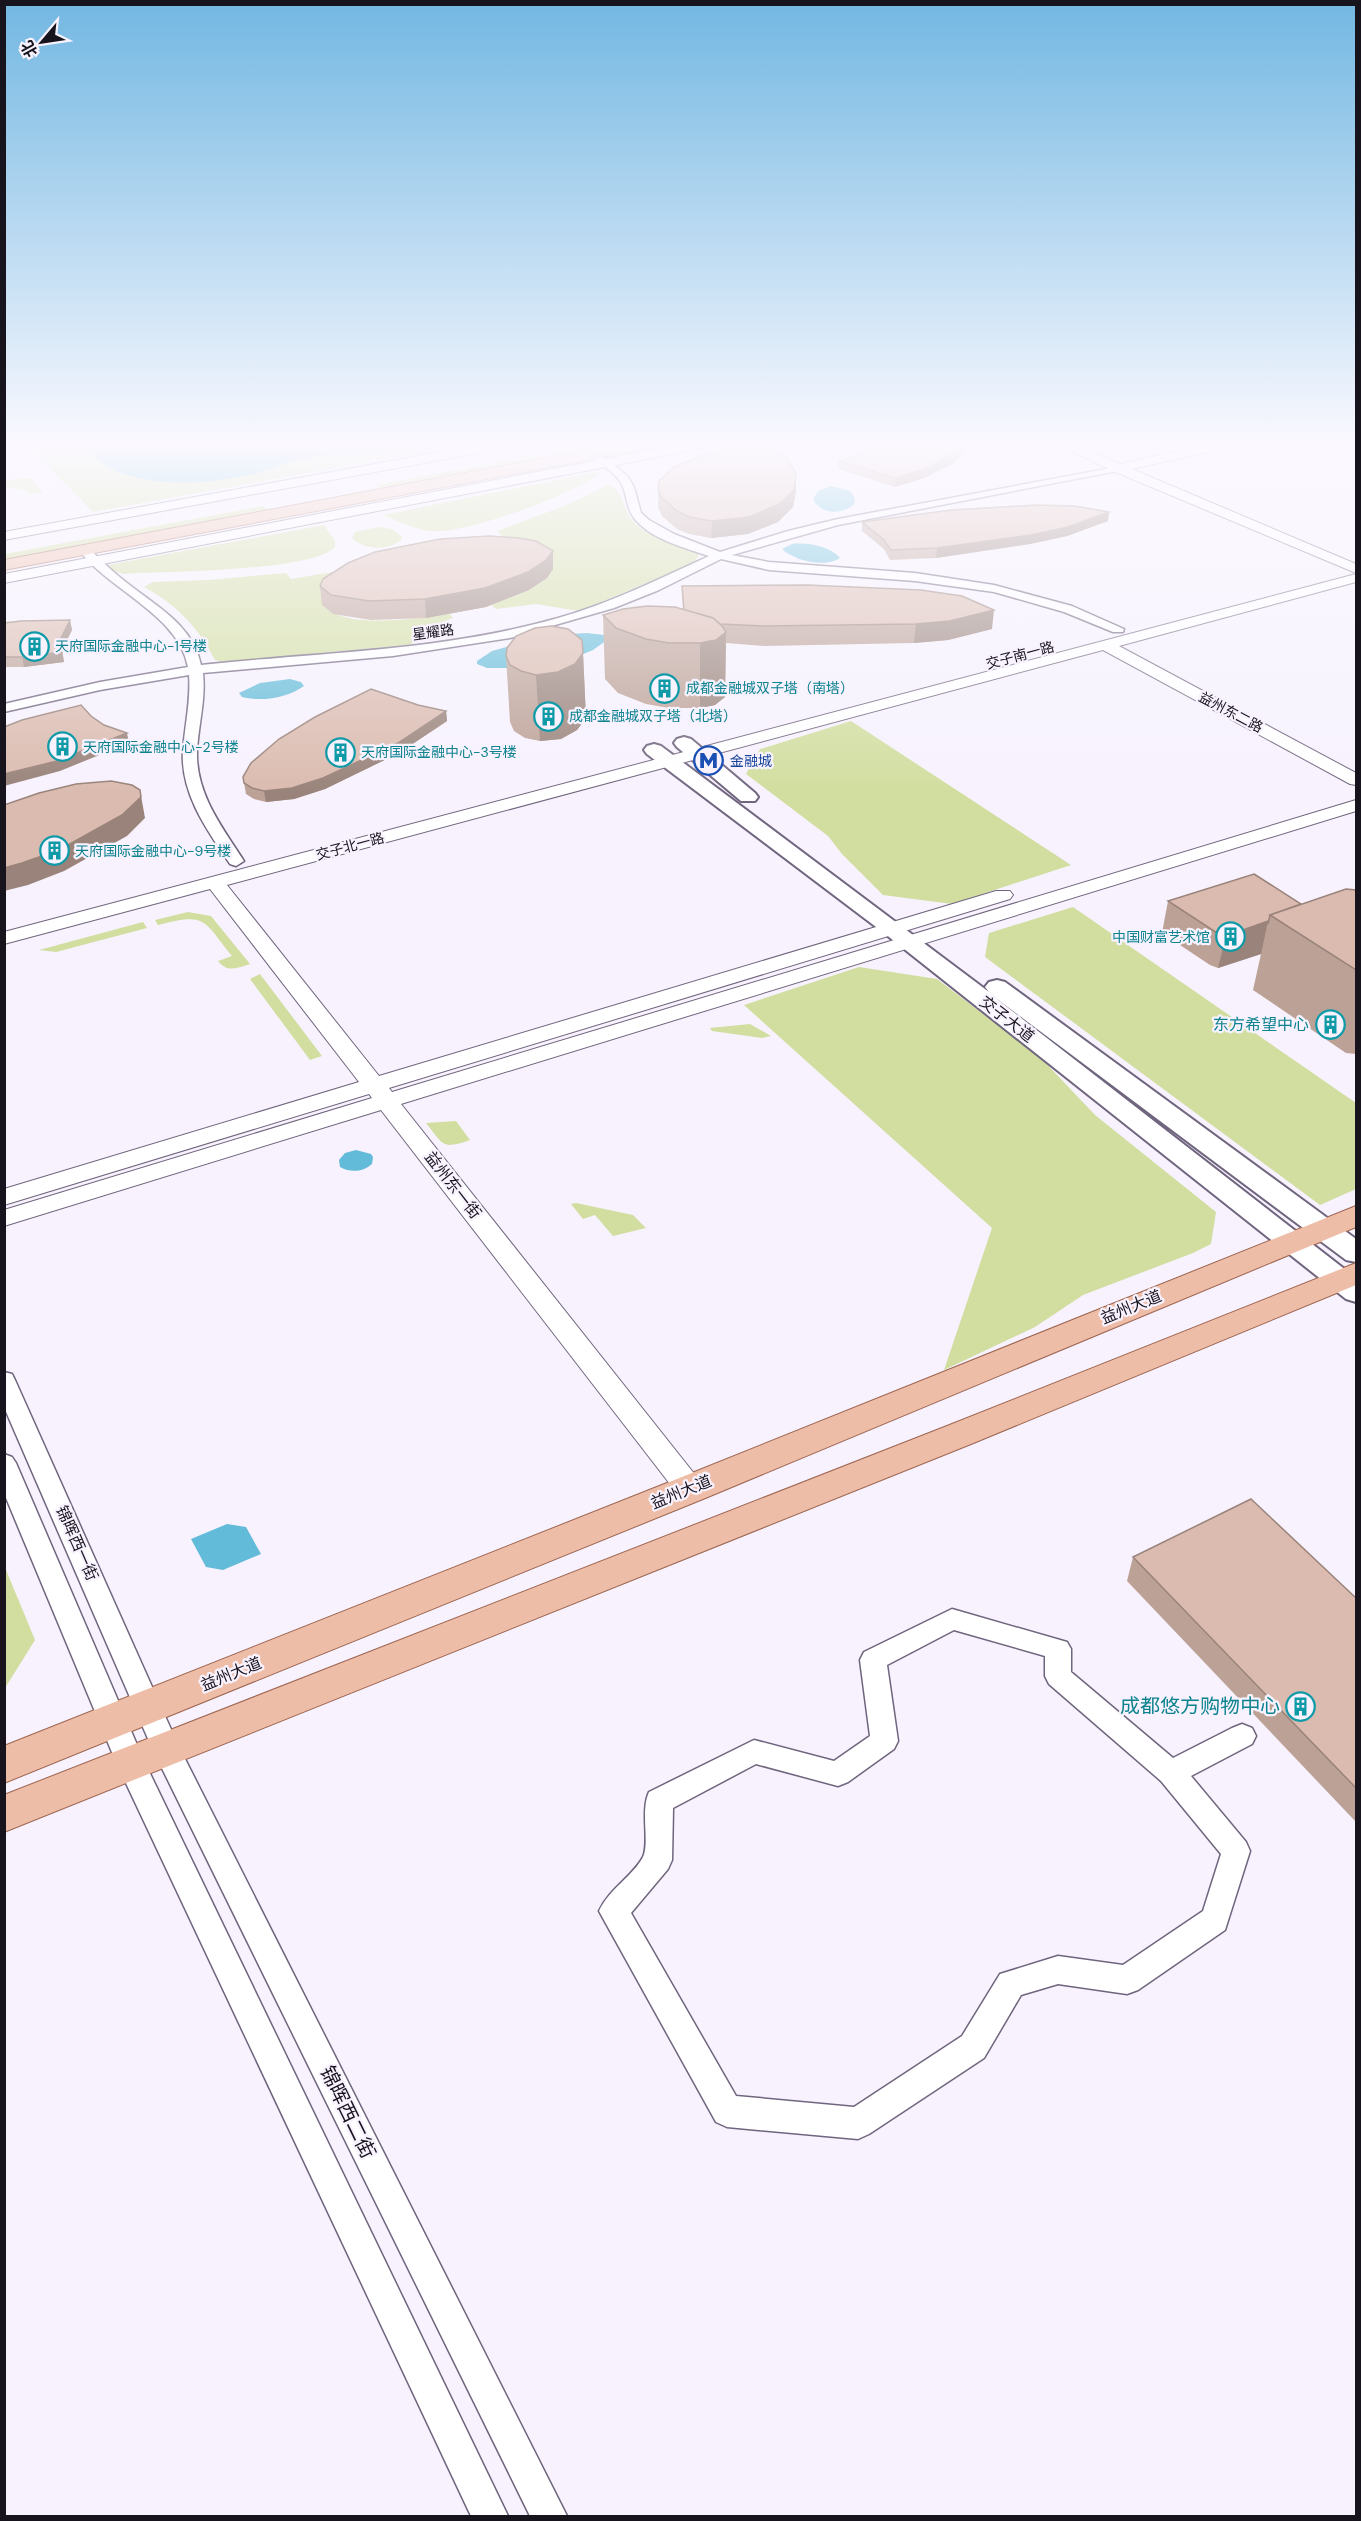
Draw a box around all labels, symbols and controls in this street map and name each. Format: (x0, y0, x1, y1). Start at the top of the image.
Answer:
north arrow (12, 12, 72, 72)
text: 北 (16, 37, 42, 61)
street label: 星耀路 (411, 620, 455, 644)
building icon: 天府国际金融中心-1号楼 (18, 630, 50, 662)
place label: 天府国际金融中心-1号楼 (55, 637, 207, 655)
street label: 交子南一路 (984, 637, 1056, 673)
building icon: 成都金融城双子塔（南塔） (649, 672, 681, 704)
place label: 成都金融城双子塔（南塔） (686, 679, 854, 697)
street label: 益州东二路 (1196, 688, 1266, 736)
building icon: 成都金融城双子塔（北塔） (532, 700, 564, 732)
place label: 成都金融城双子塔（北塔） (569, 707, 737, 725)
building icon: 天府国际金融中心-2号楼 (46, 731, 78, 763)
building icon: 天府国际金融中心-3号楼 (324, 736, 356, 768)
place label: 天府国际金融中心-2号楼 (83, 738, 239, 756)
place label: 天府国际金融中心-3号楼 (361, 743, 517, 761)
metro station icon: 金融城 (693, 745, 725, 777)
place label: 金融城 (730, 752, 772, 770)
street label: 交子北一路 (314, 828, 386, 864)
building icon: 天府国际金融中心-9号楼 (38, 835, 70, 867)
place label: 天府国际金融中心-9号楼 (75, 842, 231, 860)
building icon: 中国财富艺术馆 (1215, 921, 1247, 953)
place label: 中国财富艺术馆 (1112, 928, 1210, 946)
street label: 交子大道 (975, 991, 1039, 1047)
building icon: 东方希望中心 (1314, 1008, 1346, 1040)
place label: 东方希望中心 (1213, 1014, 1309, 1035)
street label: 益州东一街 (420, 1147, 486, 1223)
street label: 益州大道 (1097, 1285, 1165, 1329)
street label: 益州大道 (647, 1470, 715, 1514)
street label: 锦晖西一街 (51, 1502, 103, 1584)
street label: 益州大道 (197, 1652, 265, 1696)
building icon: 成都悠方购物中心 (1285, 1690, 1317, 1722)
place label: 成都悠方购物中心 (1120, 1693, 1280, 1719)
street label: 锦晖西二街 (314, 2061, 382, 2163)

